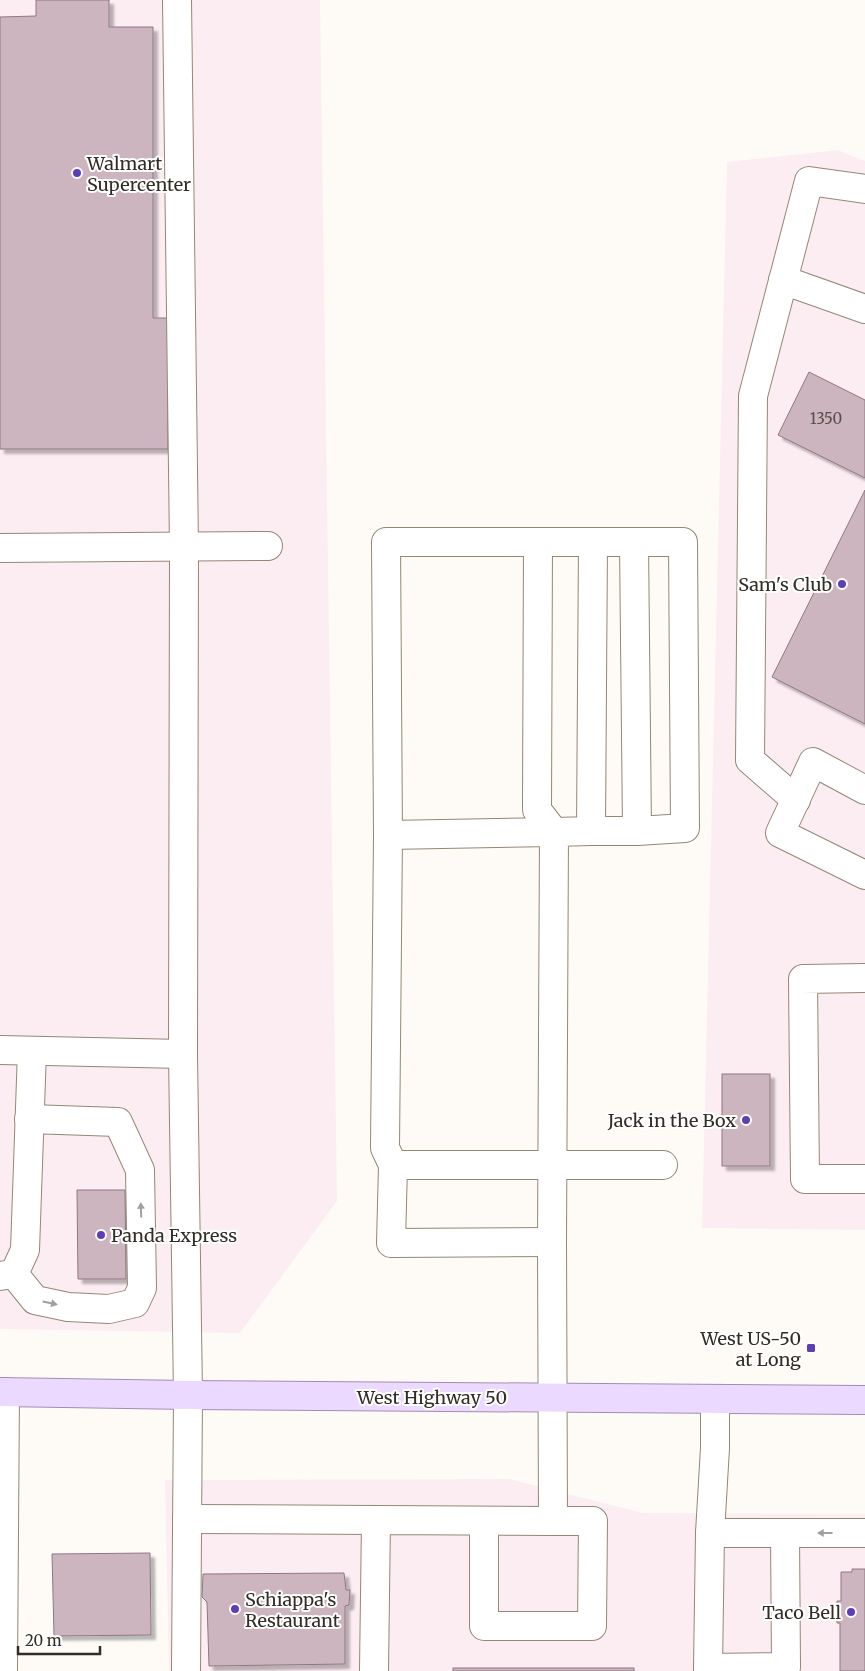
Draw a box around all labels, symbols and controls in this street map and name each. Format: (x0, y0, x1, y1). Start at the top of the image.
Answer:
place label: Walmart Supercenter (86, 152, 191, 196)
marker: Walmart Supercenter (71, 167, 83, 179)
house number: 1350 (810, 409, 842, 428)
place label: Sam's Club (738, 573, 832, 596)
marker: Sam's Club (836, 578, 848, 590)
place label: Jack in the Box (607, 1109, 736, 1132)
marker: Jack in the Box (740, 1114, 752, 1126)
one-way arrow (137, 1202, 145, 1218)
place label: Panda Express (111, 1224, 237, 1247)
marker: Panda Express (95, 1229, 107, 1241)
one-way arrow (43, 1299, 58, 1307)
place label: West US-50 at Long (699, 1327, 801, 1371)
marker: West US-50 at Long (805, 1342, 817, 1354)
street label: West Highway 50 (356, 1386, 507, 1409)
one-way arrow (817, 1529, 833, 1537)
place label: Schiappa's Restaurant (245, 1588, 340, 1632)
place label: Taco Bell (762, 1601, 841, 1624)
marker: Schiappa's Restaurant (229, 1603, 241, 1615)
marker: Taco Bell (845, 1606, 857, 1618)
scale bar (18, 1624, 100, 1656)
text: 20 m (25, 1631, 62, 1650)

